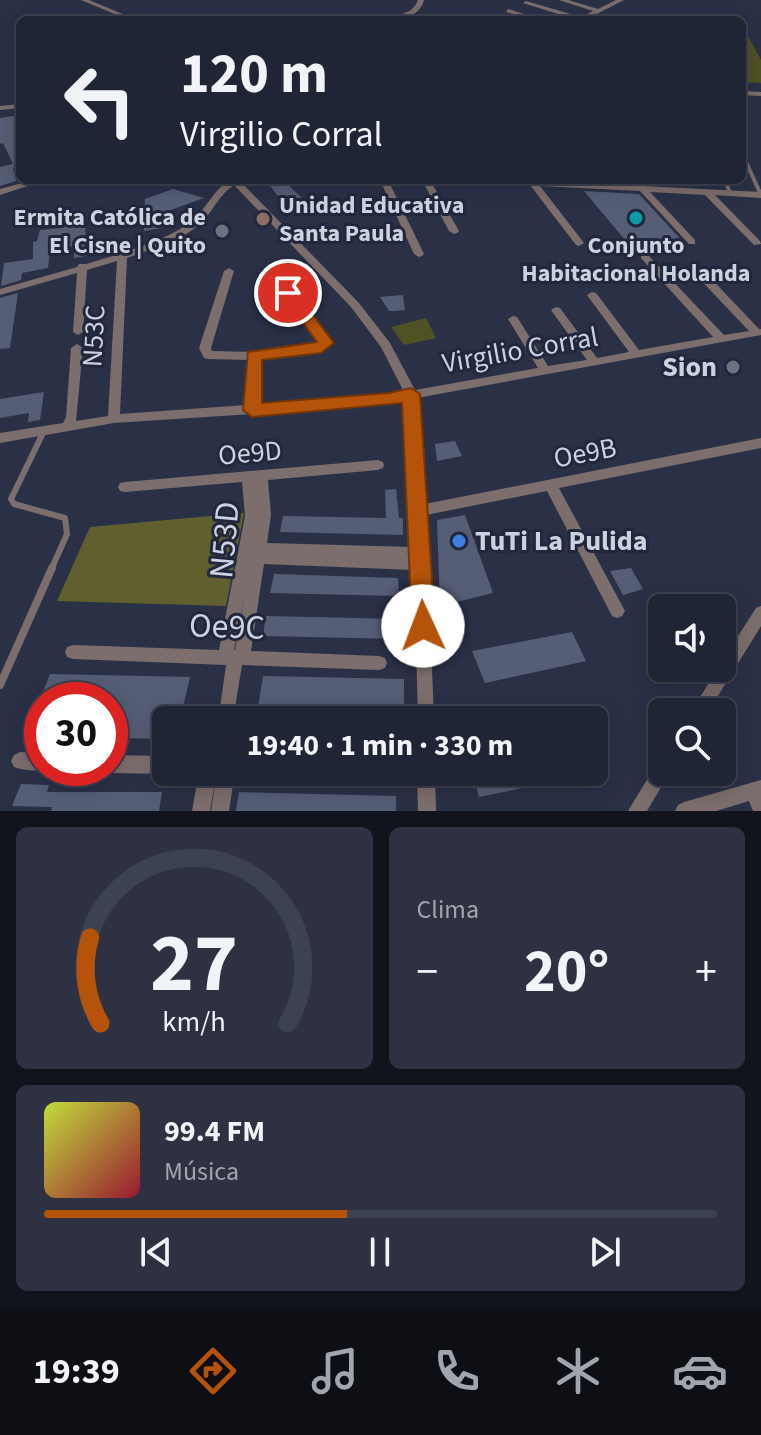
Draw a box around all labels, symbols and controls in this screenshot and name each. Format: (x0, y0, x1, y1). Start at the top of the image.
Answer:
text: 120 m (180, 35, 328, 114)
icon: left (48, 48, 152, 152)
text: Virgilio Corral (180, 109, 383, 160)
place label: Unidad Educativa Santa Paula (279, 188, 464, 251)
place label: Ermita Católica de El Cisne | Quito (14, 200, 206, 263)
marker: Conjunto Habitacional Holanda (627, 209, 645, 227)
marker: Unidad Educativa Santa Paula (254, 210, 272, 228)
marker: Ermita Católica de El Cisne | Quito (213, 222, 231, 240)
place label: Conjunto Habitacional Holanda (522, 228, 750, 291)
pin (254, 259, 322, 327)
icon: arrive (266, 271, 310, 315)
street label: N53C (72, 304, 116, 368)
street label: Virgilio Corral (439, 317, 601, 383)
place label: Sion (662, 347, 717, 387)
marker: Sion (724, 358, 742, 376)
street label: Oe9B (550, 427, 620, 479)
street label: Oe9D (217, 430, 283, 476)
street label: N53D (197, 500, 253, 580)
place label: TuTi La Pulida (475, 521, 648, 561)
marker: TuTi La Pulida (450, 532, 468, 550)
position arrow (381, 584, 465, 668)
map controls (648, 594, 736, 786)
button: sound (648, 594, 736, 682)
street label: Oe9C (188, 601, 266, 653)
speed limit sign: 30 (24, 682, 128, 786)
button: search (648, 698, 736, 786)
text: 19:40 · 1 min · 330 m (247, 724, 513, 767)
text: Clima (417, 891, 479, 928)
text: 27 (150, 905, 238, 1023)
text: 20° (524, 930, 609, 1015)
text: − (417, 941, 438, 1004)
text: + (695, 941, 717, 1004)
text: km/h (163, 1002, 226, 1042)
text: 99.4 FM (164, 1110, 265, 1153)
text: Música (164, 1153, 239, 1190)
icon: previous (134, 1230, 178, 1274)
icon: pause (358, 1230, 402, 1274)
icon: next (583, 1230, 627, 1274)
icon: directions (185, 1343, 241, 1399)
icon: music (307, 1343, 363, 1399)
icon: phone (429, 1343, 485, 1399)
icon: climate (550, 1343, 606, 1399)
icon: car (672, 1343, 728, 1399)
text: 19:39 (33, 1346, 120, 1397)

